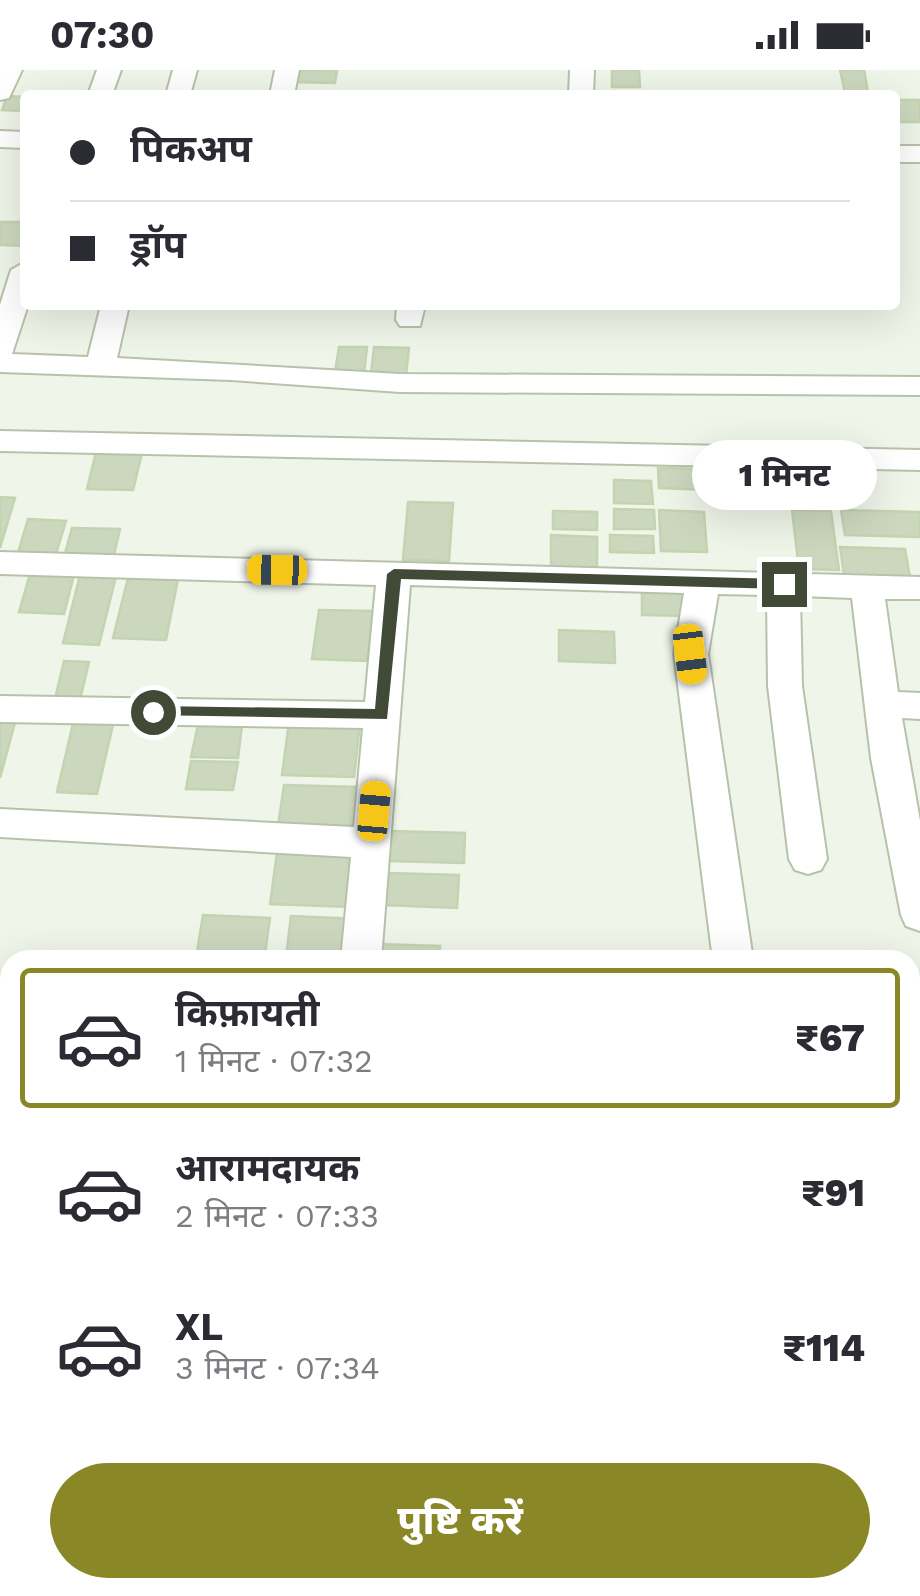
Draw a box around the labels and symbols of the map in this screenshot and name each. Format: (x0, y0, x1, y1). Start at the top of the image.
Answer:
callout: 1 मिनट (692, 439, 876, 509)
car (247, 554, 307, 586)
route end (762, 562, 807, 607)
car (671, 622, 709, 686)
route start (131, 690, 176, 735)
car (356, 780, 392, 842)

